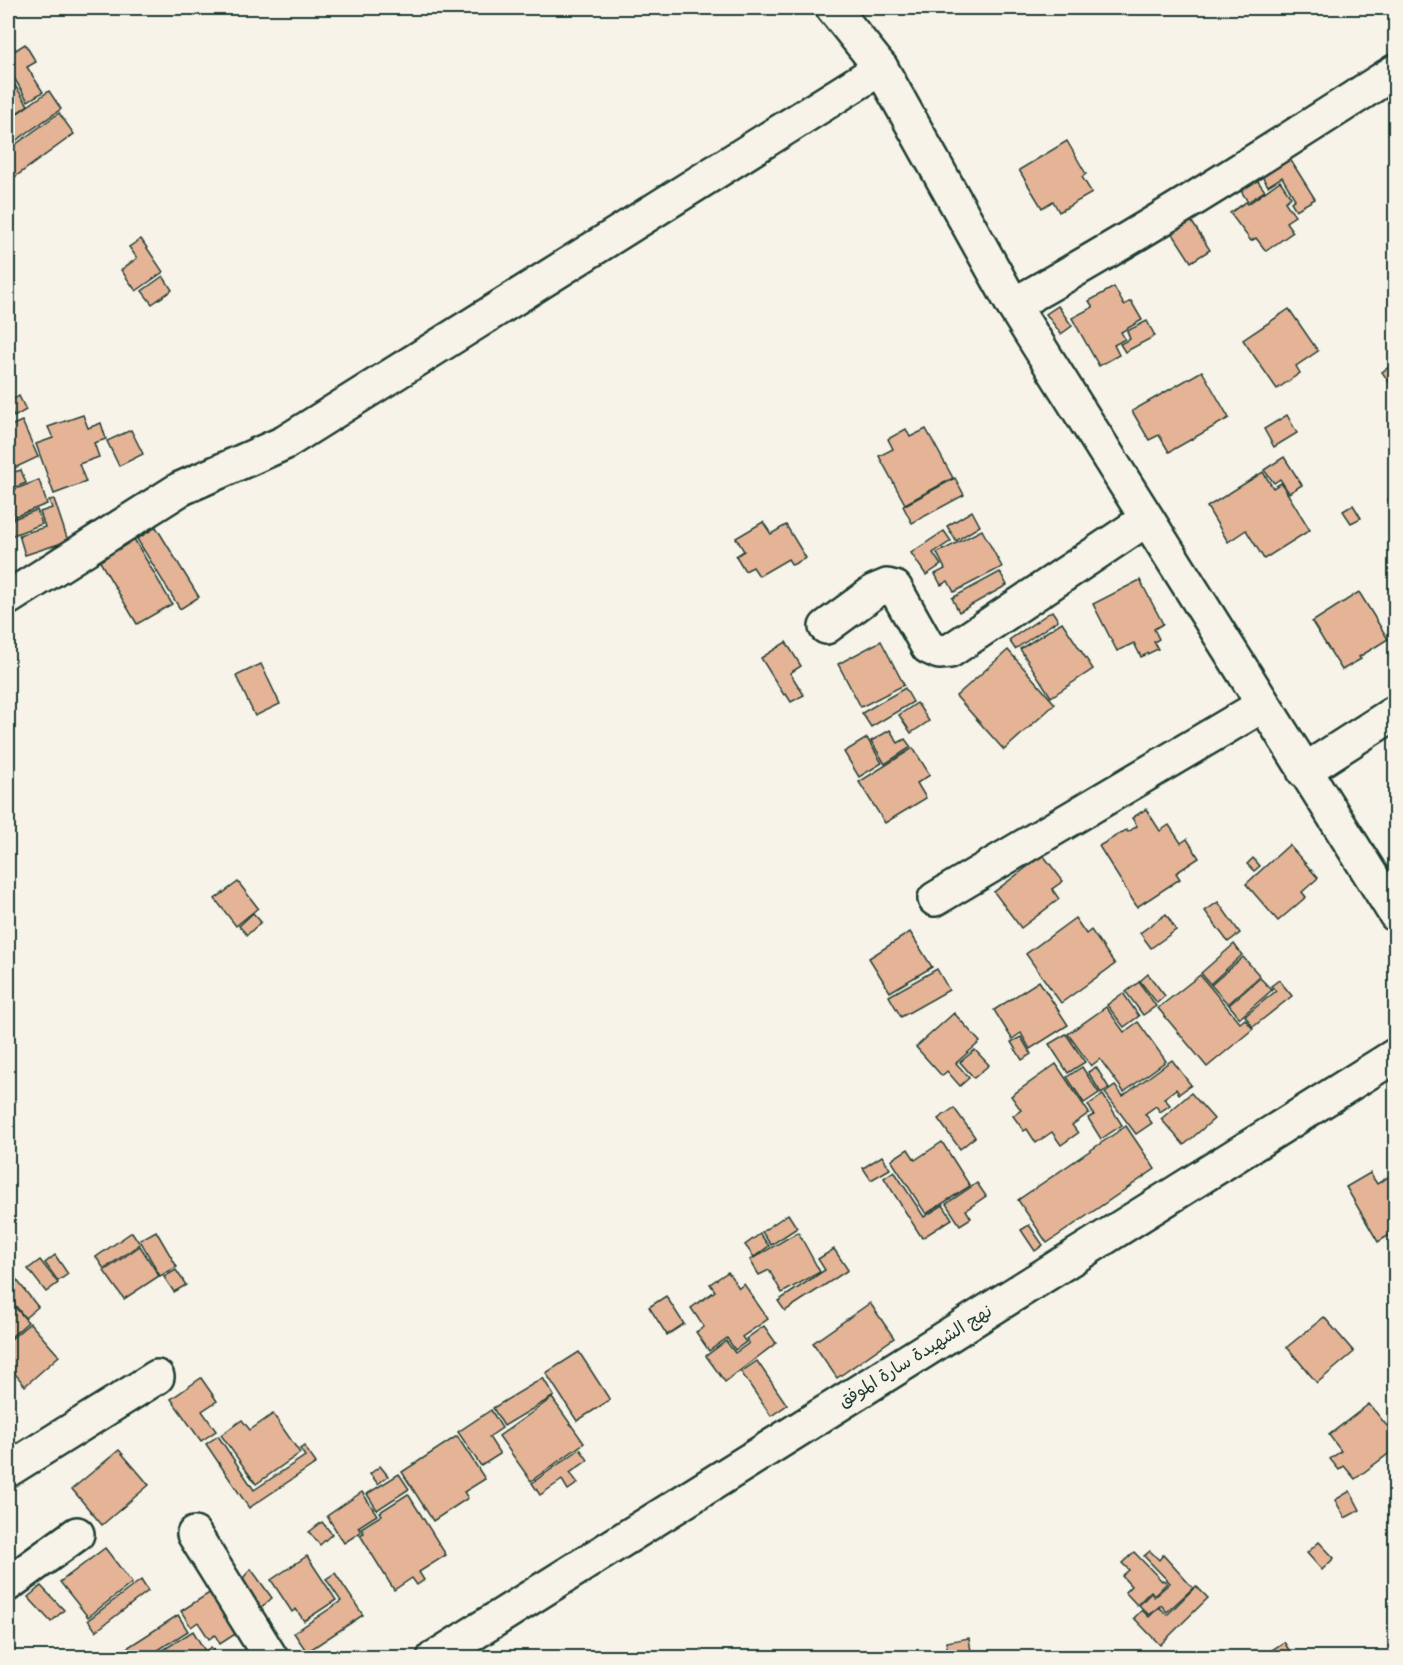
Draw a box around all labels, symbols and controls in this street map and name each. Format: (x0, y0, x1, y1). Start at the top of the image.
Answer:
street label: نهج الشهيدة سارة الموفق (834, 1300, 997, 1414)

